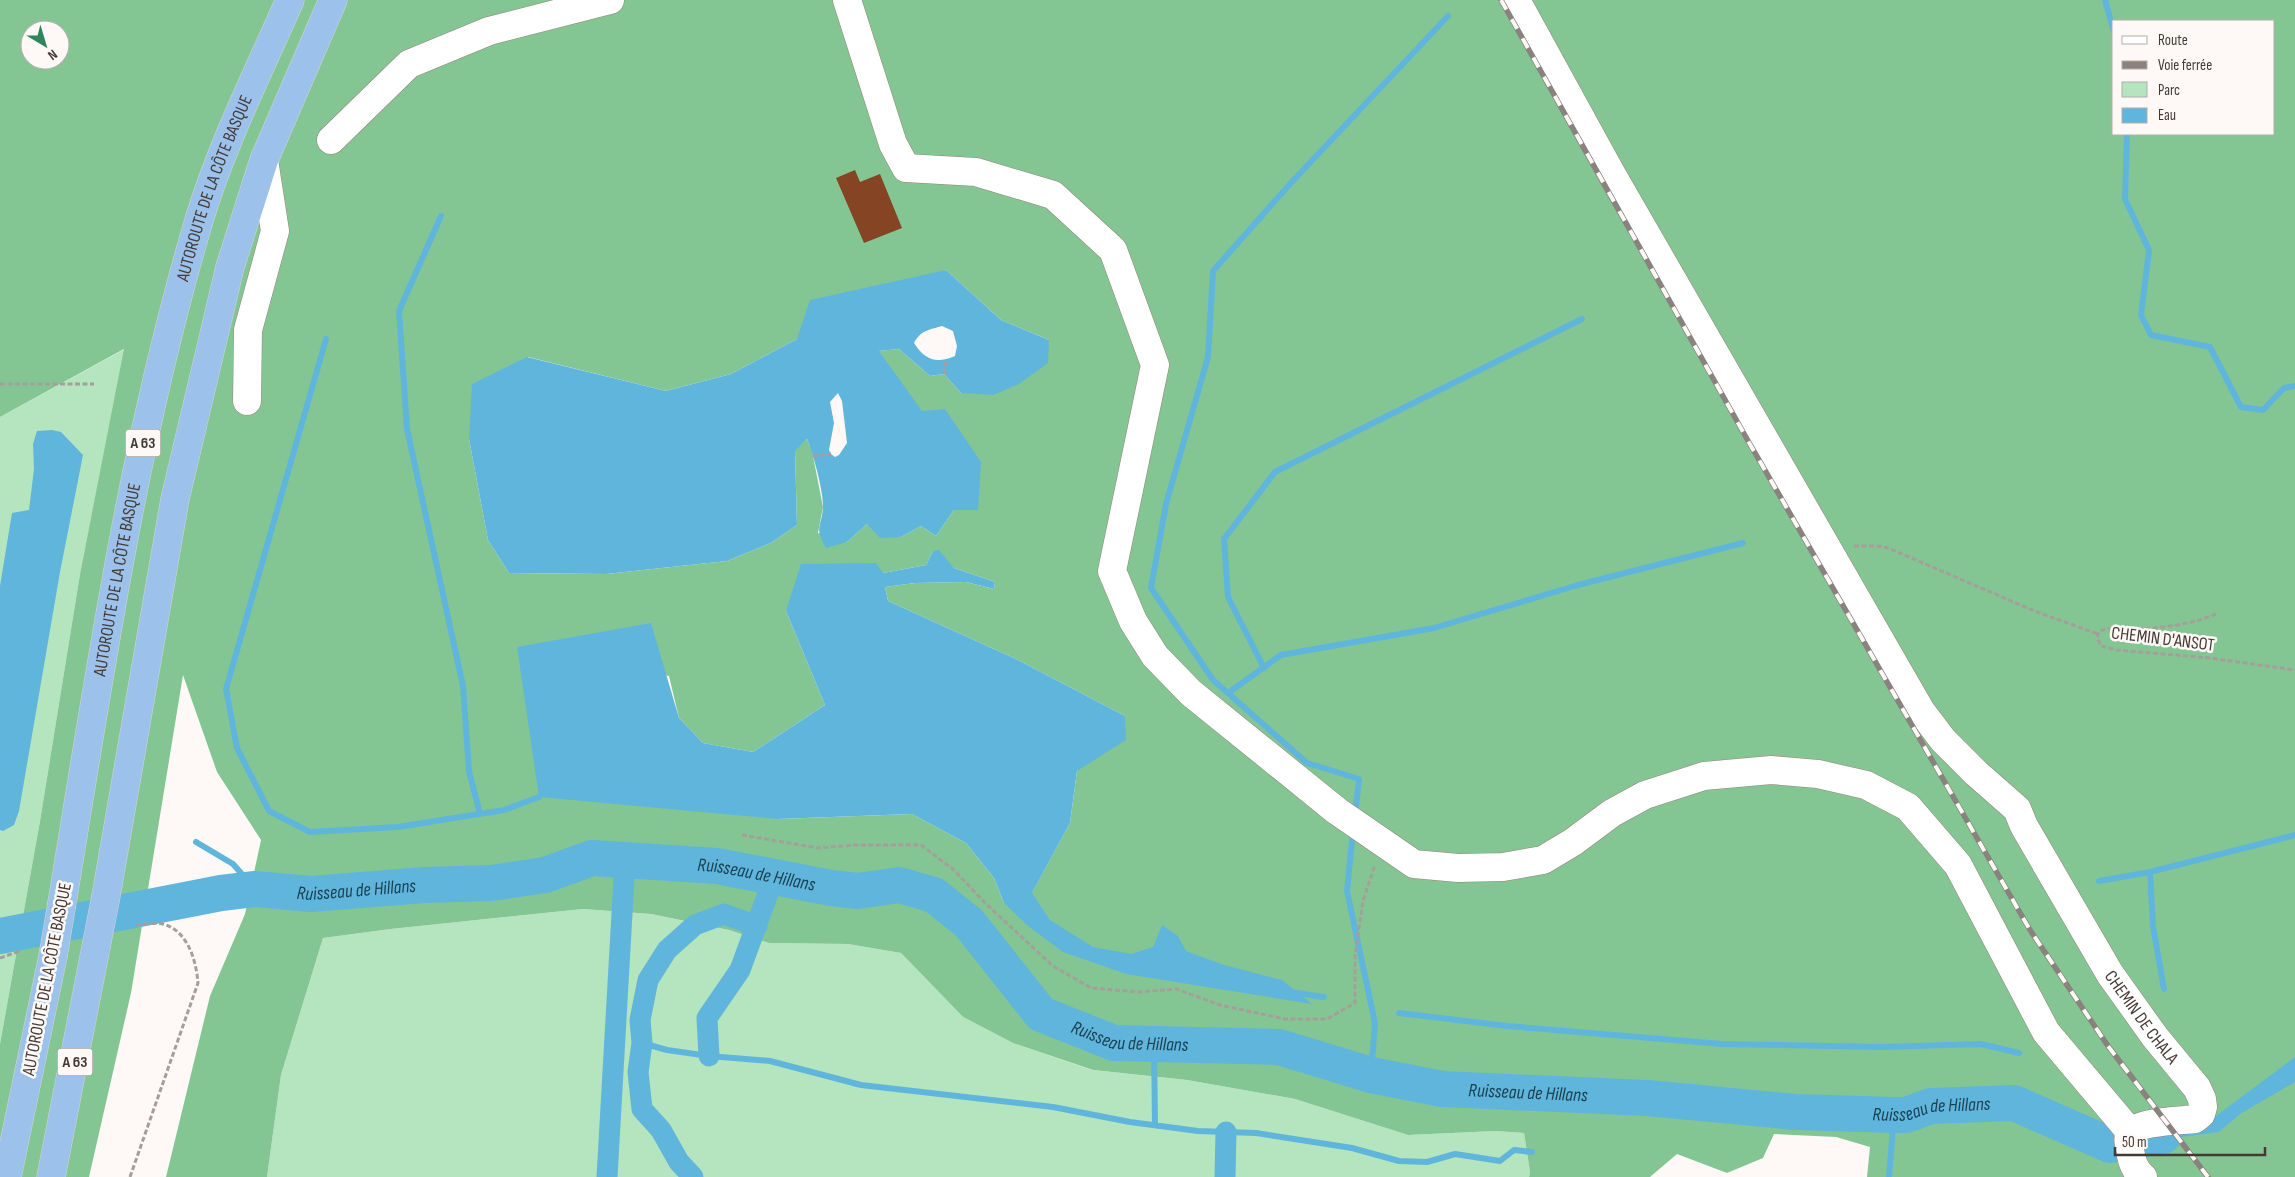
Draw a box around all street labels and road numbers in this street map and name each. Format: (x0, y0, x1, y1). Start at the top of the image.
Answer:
street label: AUTOROUTE DE LA CÔTE BASQUE (171, 92, 256, 284)
road number: A 63 (126, 429, 160, 456)
street label: AUTOROUTE DE LA CÔTE BASQUE (89, 481, 145, 679)
street label: CHEMIN D'ANSOT (2110, 622, 2216, 656)
street label: AUTOROUTE DE LA CÔTE BASQUE (18, 881, 76, 1078)
street label: CHEMIN DE CHALA (2100, 966, 2183, 1068)
road number: A 63 (58, 1048, 92, 1076)

